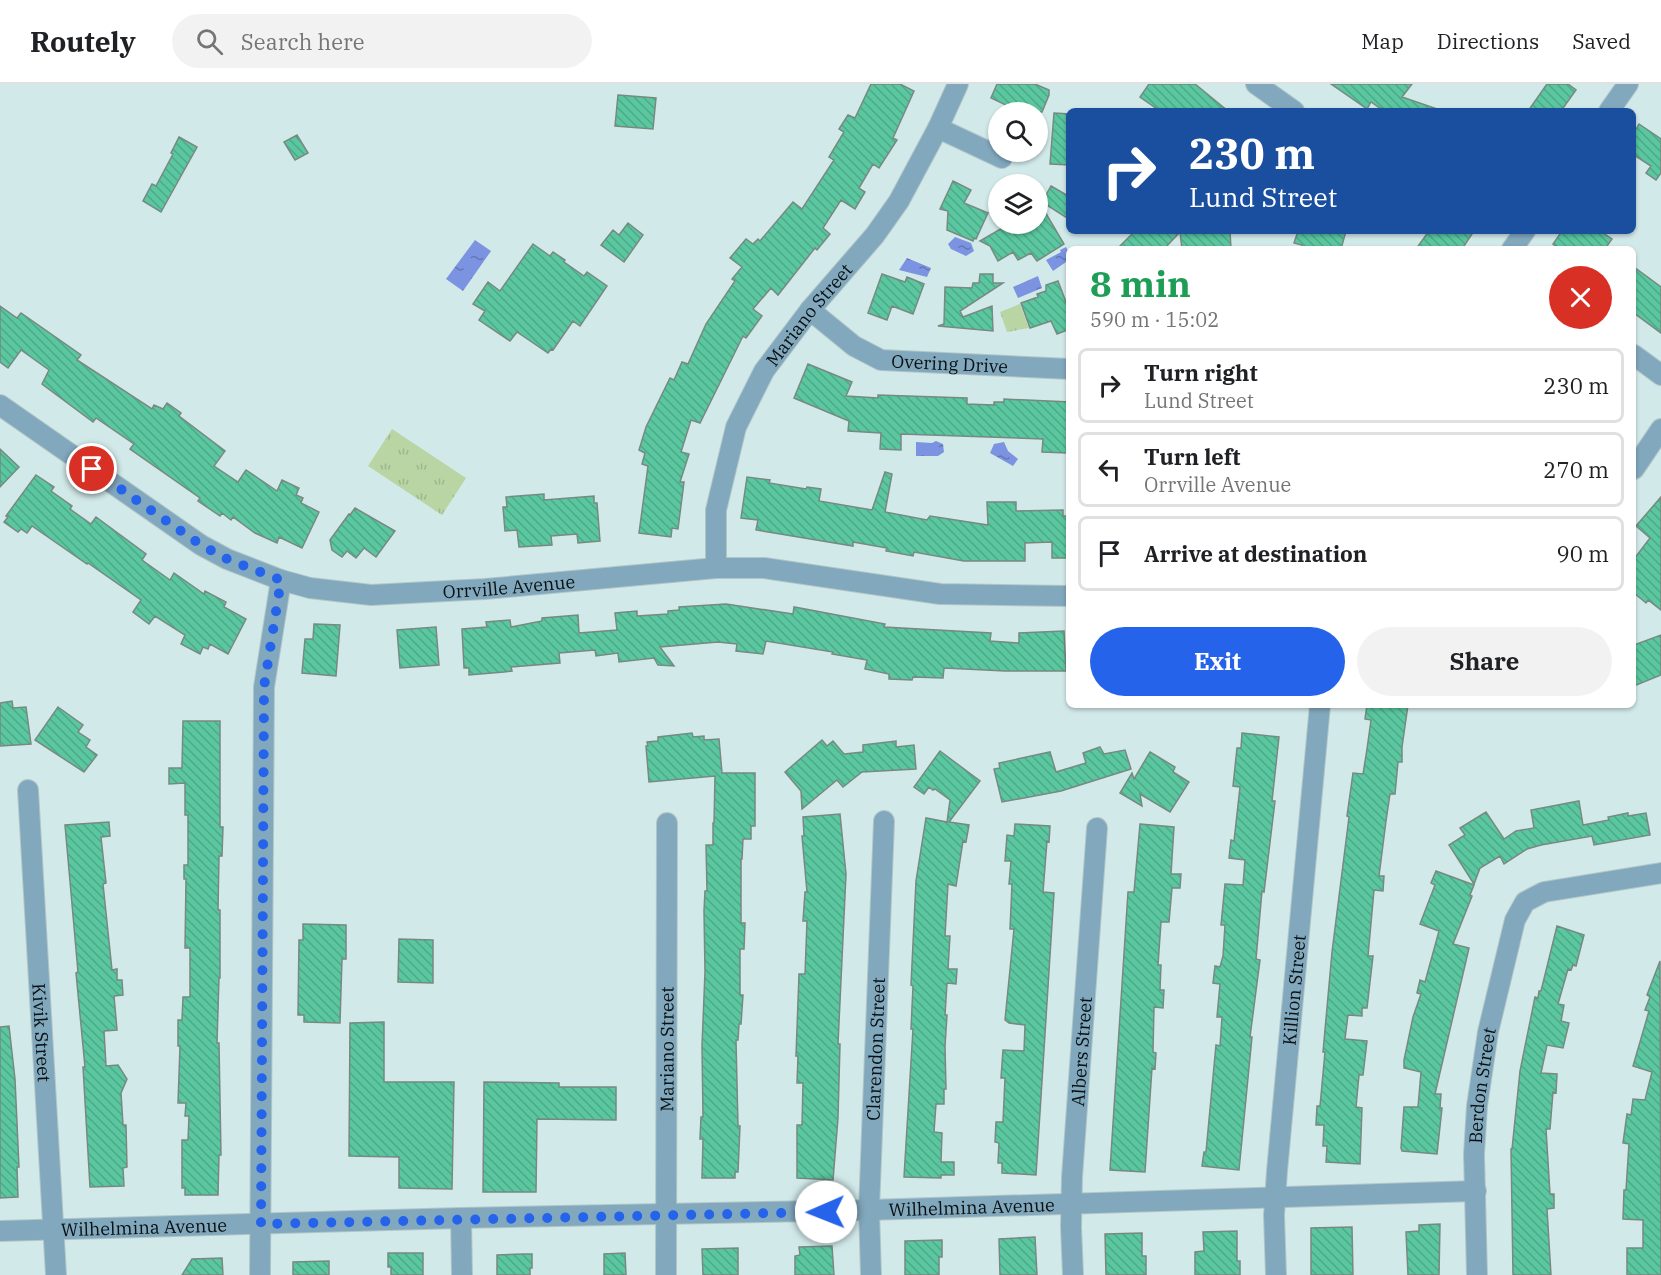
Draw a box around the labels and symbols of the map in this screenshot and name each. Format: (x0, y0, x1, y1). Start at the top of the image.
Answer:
street label: Mariano Street (760, 258, 857, 371)
street label: Overing Drive (891, 349, 1009, 378)
pin (66, 443, 117, 494)
street label: Orrville Avenue (442, 569, 576, 603)
street label: Killion Street (1277, 933, 1310, 1046)
street label: Clarendon Street (861, 977, 889, 1121)
street label: Kivik Street (28, 983, 56, 1083)
street label: Mariano Street (655, 986, 678, 1112)
street label: Albers Street (1066, 996, 1096, 1107)
street label: Berdon Street (1463, 1025, 1500, 1144)
position arrow (794, 1180, 858, 1244)
street label: Wilhelmina Avenue (888, 1193, 1055, 1221)
street label: Wilhelmina Avenue (61, 1213, 227, 1241)

